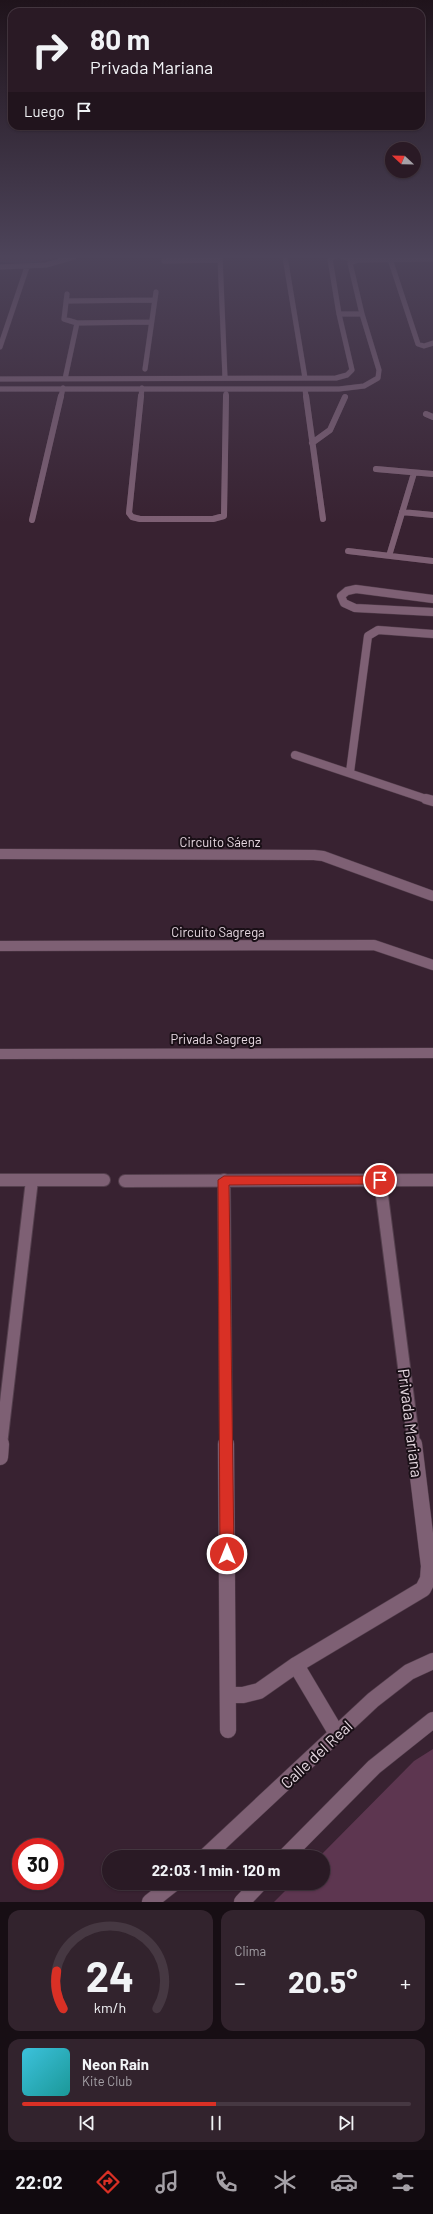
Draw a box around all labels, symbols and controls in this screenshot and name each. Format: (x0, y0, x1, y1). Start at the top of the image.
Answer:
text: 80 m (90, 22, 150, 56)
icon: right (24, 24, 76, 76)
text: Privada Mariana (90, 56, 213, 78)
icon: arrive (73, 100, 95, 122)
text: Luego (24, 102, 65, 120)
north arrow (385, 142, 421, 178)
map controls (385, 142, 421, 178)
street label: Circuito Sáenz (180, 834, 261, 850)
street label: Circuito Sagrega (171, 924, 265, 940)
street label: Privada Sagrega (170, 1031, 262, 1047)
pin (363, 1163, 397, 1197)
icon: arrive (369, 1169, 391, 1191)
street label: Privada Mariana (395, 1367, 427, 1479)
position arrow (206, 1533, 248, 1575)
street label: Calle del Real (276, 1716, 356, 1792)
speed limit sign: 30 (12, 1838, 64, 1890)
text: 22:03 · 1 min · 120 m (152, 1861, 280, 1879)
text: Clima (235, 1943, 266, 1959)
text: 24 (86, 1949, 134, 1999)
text: 20.5° (288, 1963, 357, 1999)
text: − (235, 1969, 246, 1995)
text: + (400, 1969, 411, 1995)
text: km/h (94, 1998, 126, 2015)
text: Neon Rain (82, 2055, 149, 2073)
text: Kite Club (82, 2073, 132, 2089)
icon: previous (76, 2112, 98, 2134)
icon: pause (205, 2112, 227, 2134)
icon: next (335, 2112, 357, 2134)
icon: directions (94, 2168, 122, 2196)
icon: music (153, 2168, 181, 2196)
icon: phone (212, 2168, 240, 2196)
icon: climate (271, 2168, 299, 2196)
icon: car (330, 2168, 358, 2196)
icon: filters (389, 2168, 417, 2196)
text: 22:02 (16, 2171, 63, 2193)

